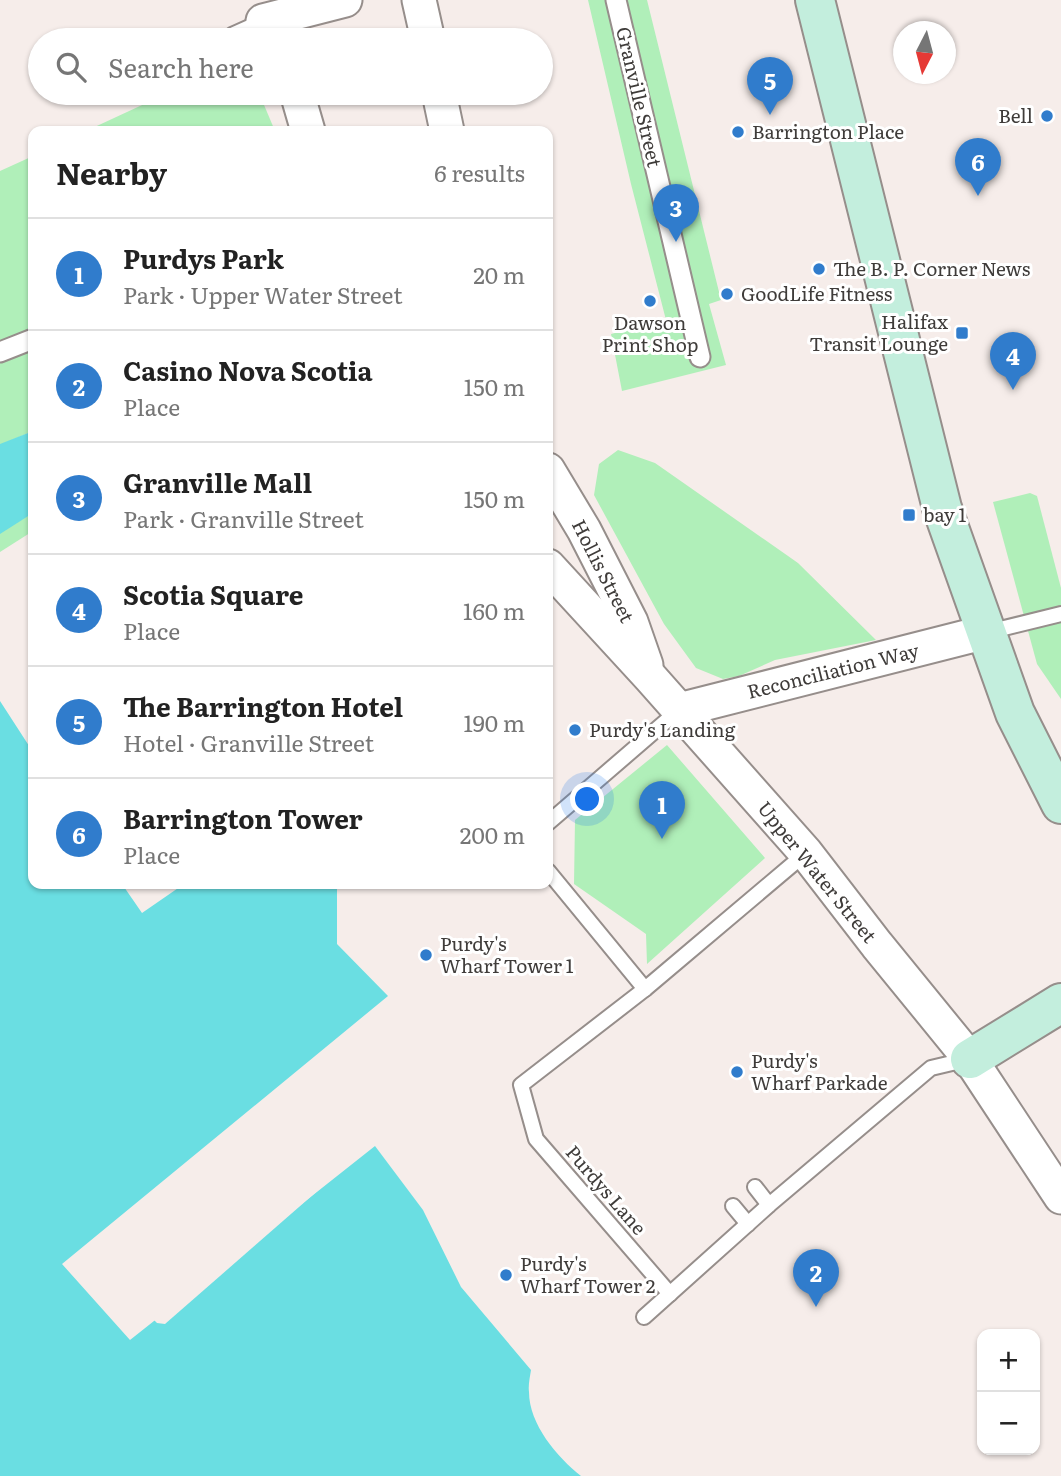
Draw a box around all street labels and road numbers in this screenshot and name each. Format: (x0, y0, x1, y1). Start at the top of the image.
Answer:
street label: Granville Street (610, 24, 670, 170)
street label: Hollis Street (566, 514, 642, 627)
street label: Reconciliation Way (744, 635, 922, 705)
street label: Upper Water Street (752, 794, 884, 949)
street label: Purdys Lane (560, 1138, 654, 1240)

